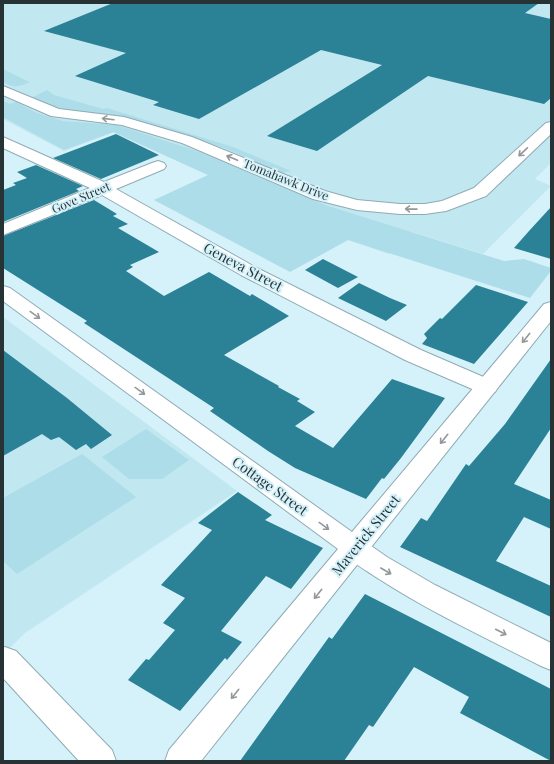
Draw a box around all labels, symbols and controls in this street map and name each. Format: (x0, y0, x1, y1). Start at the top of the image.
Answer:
one-way arrow (102, 115, 115, 123)
one-way arrow (518, 148, 528, 157)
one-way arrow (226, 154, 238, 161)
street label: Tomahawk Drive (241, 155, 332, 204)
street label: Gove Street (49, 177, 113, 217)
one-way arrow (405, 205, 418, 213)
street label: Geneva Street (200, 238, 287, 296)
one-way arrow (29, 311, 40, 319)
one-way arrow (522, 333, 531, 344)
one-way arrow (134, 387, 145, 395)
one-way arrow (440, 434, 449, 444)
street label: Cottage Street (229, 452, 313, 520)
street label: Maverick Street (327, 490, 405, 579)
one-way arrow (318, 521, 329, 530)
one-way arrow (380, 568, 392, 576)
one-way arrow (313, 588, 322, 599)
one-way arrow (495, 628, 507, 636)
one-way arrow (231, 689, 240, 700)

